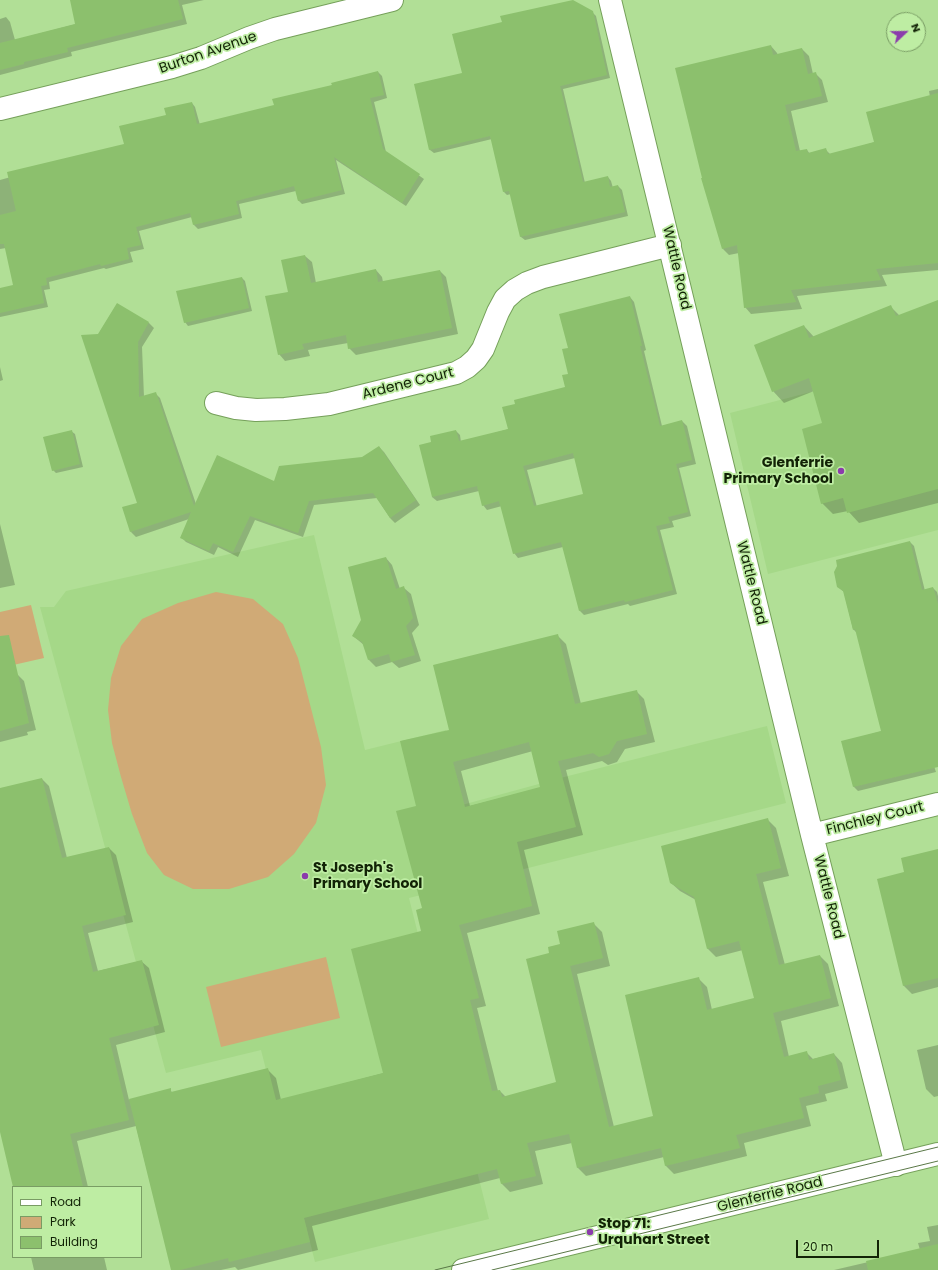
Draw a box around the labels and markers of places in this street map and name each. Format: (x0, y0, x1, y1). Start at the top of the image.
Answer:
place label: Glenferrie Primary School (724, 455, 833, 488)
marker: Glenferrie Primary School (836, 466, 846, 476)
place label: St Joseph's Primary School (313, 860, 422, 892)
marker: St Joseph's Primary School (300, 871, 310, 881)
place label: Stop 71: Urquhart Street (598, 1216, 710, 1248)
marker: Stop 71: Urquhart Street (585, 1227, 595, 1237)

